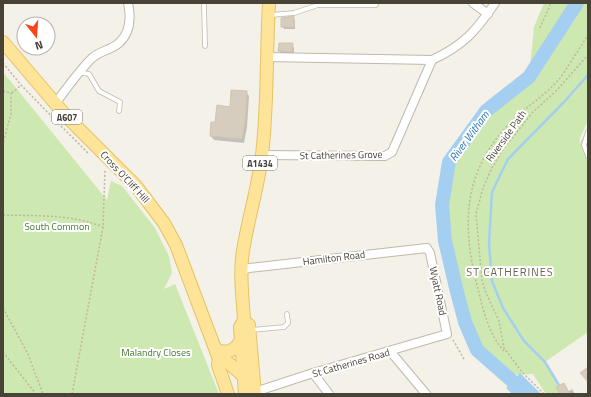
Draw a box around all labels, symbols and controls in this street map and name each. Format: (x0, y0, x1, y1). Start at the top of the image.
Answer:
north arrow (16, 16, 56, 56)
text: N (33, 37, 45, 54)
water label: River Witham (445, 107, 493, 164)
street label: Riverside Path (482, 107, 530, 165)
road number: A607 (52, 110, 82, 124)
street label: St Catherines Grove (299, 147, 383, 163)
street label: Cross O'Cliff Hill (97, 148, 153, 206)
road number: A1434 (243, 156, 277, 170)
park label: South Common (24, 219, 90, 234)
street label: Hamilton Road (302, 247, 366, 269)
district label: ST CATHERINES (466, 264, 554, 280)
street label: Wyatt Road (426, 265, 450, 317)
park label: Malandry Closes (121, 345, 191, 360)
street label: St Catherines Road (310, 345, 392, 381)

